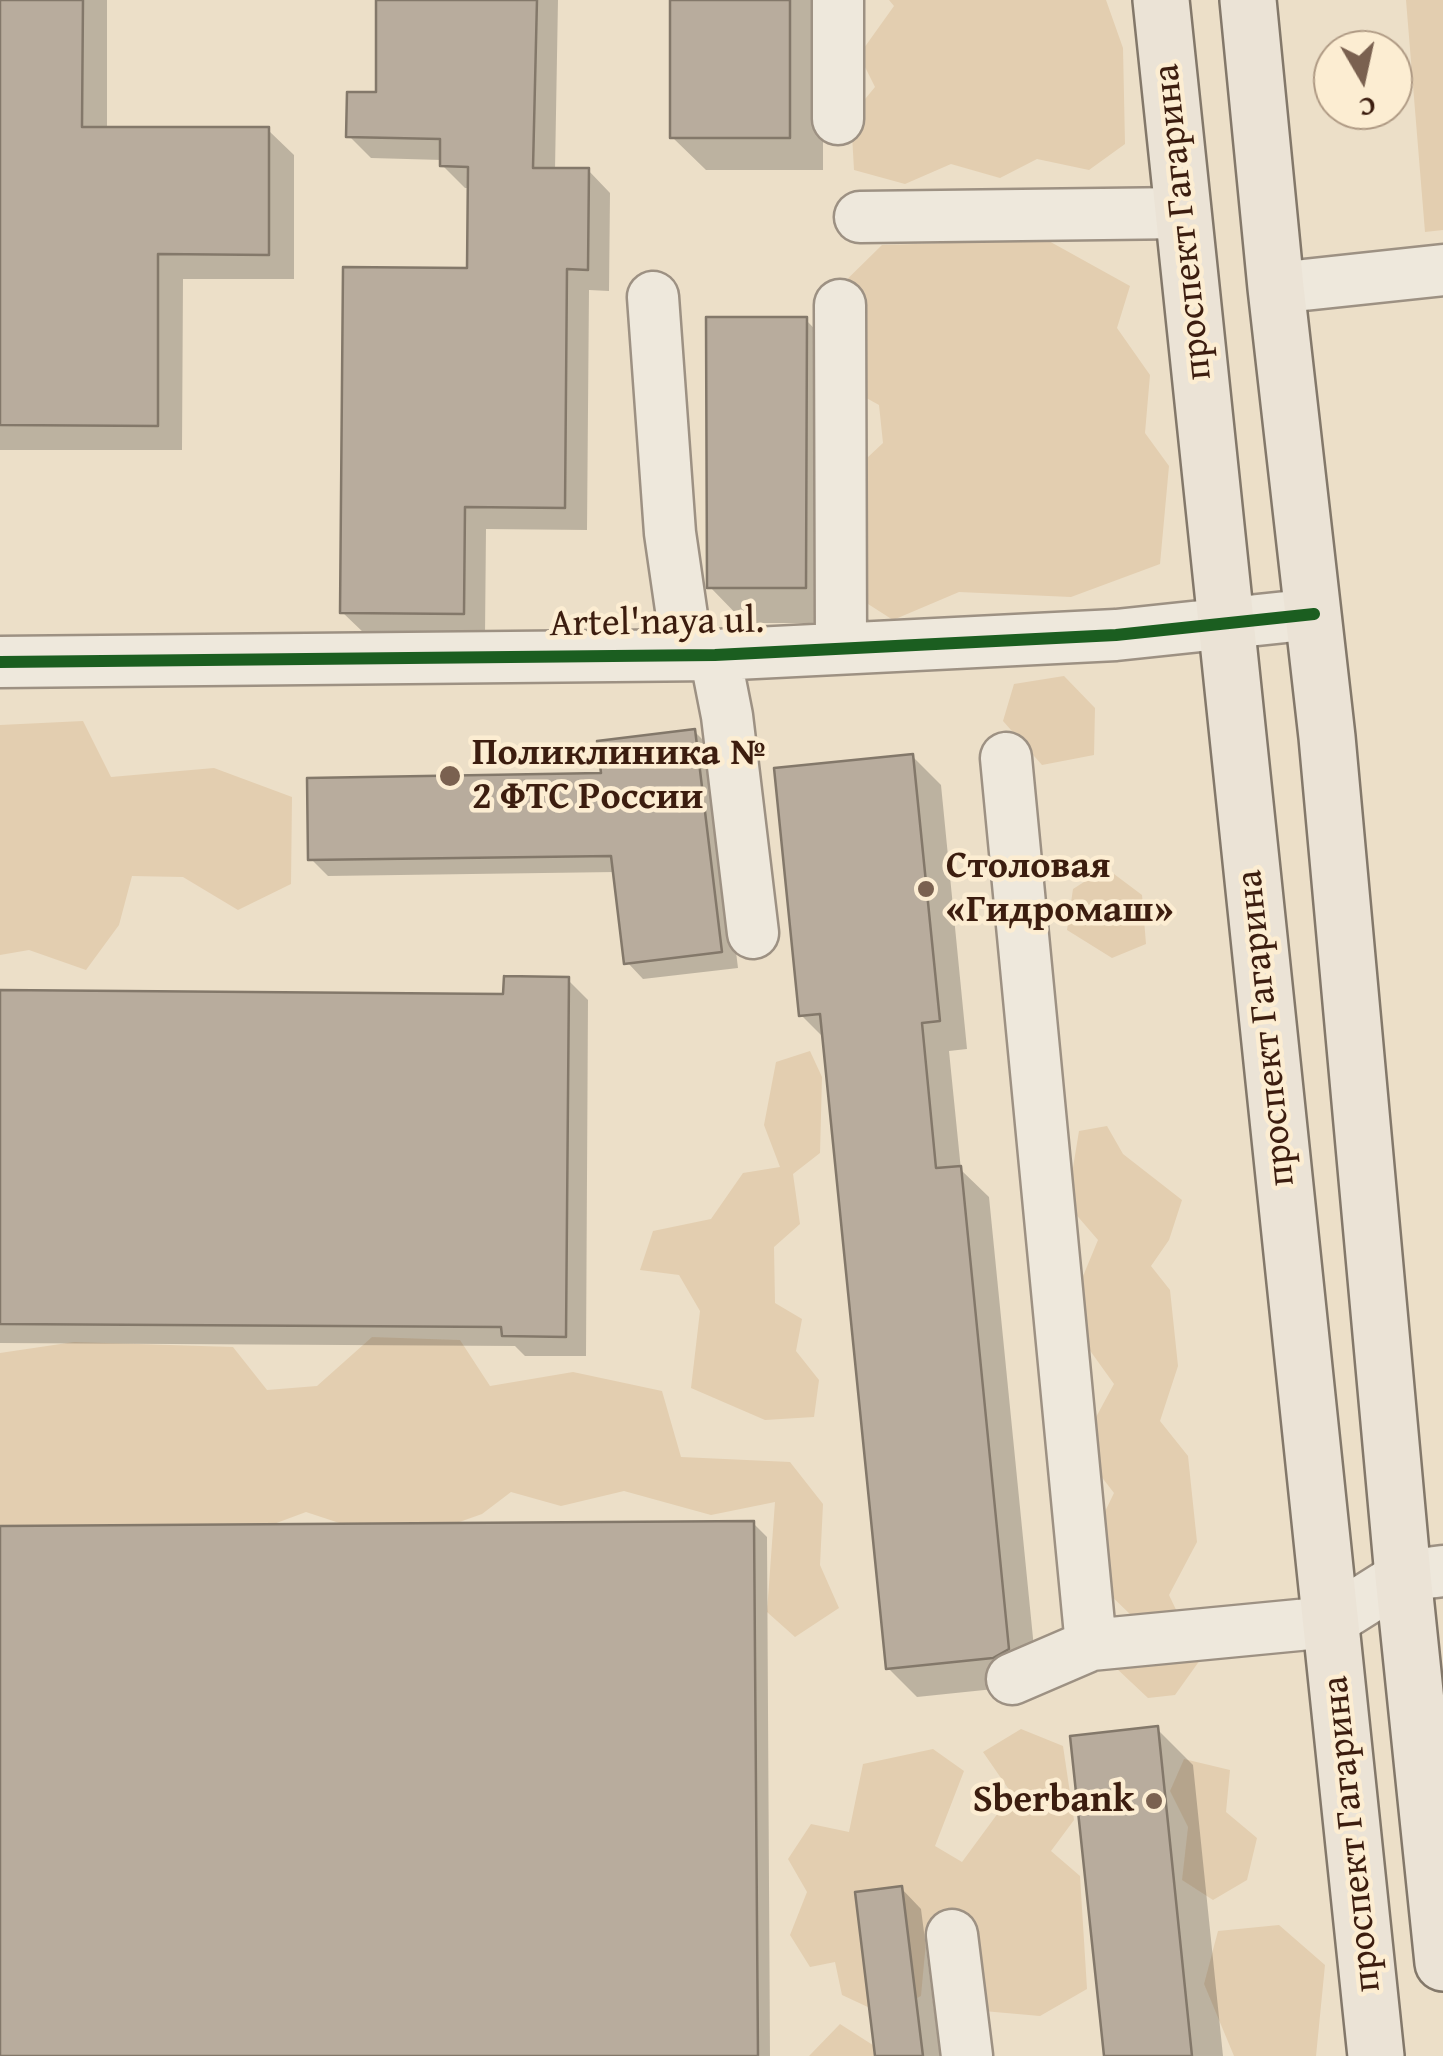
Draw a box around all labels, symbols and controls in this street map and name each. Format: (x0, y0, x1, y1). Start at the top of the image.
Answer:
north arrow (1313, 30, 1413, 130)
street label: проспект Гагарина (1145, 62, 1223, 382)
text: С (1356, 87, 1378, 130)
street label: Artel'naya ul. (549, 599, 765, 649)
place label: Поликлиника № 2 ФТС России (472, 731, 766, 821)
marker: Поликлиника № 2 ФТС России (437, 763, 463, 789)
place label: Столовая «Гидромаш» (946, 844, 1173, 934)
street label: проспект Гагарина (1228, 868, 1306, 1188)
marker: Столовая «Гидромаш» (915, 878, 937, 900)
street label: проспект Гагарина (1314, 1674, 1392, 1994)
place label: Sberbank (973, 1778, 1134, 1824)
marker: Sberbank (1143, 1790, 1165, 1812)

